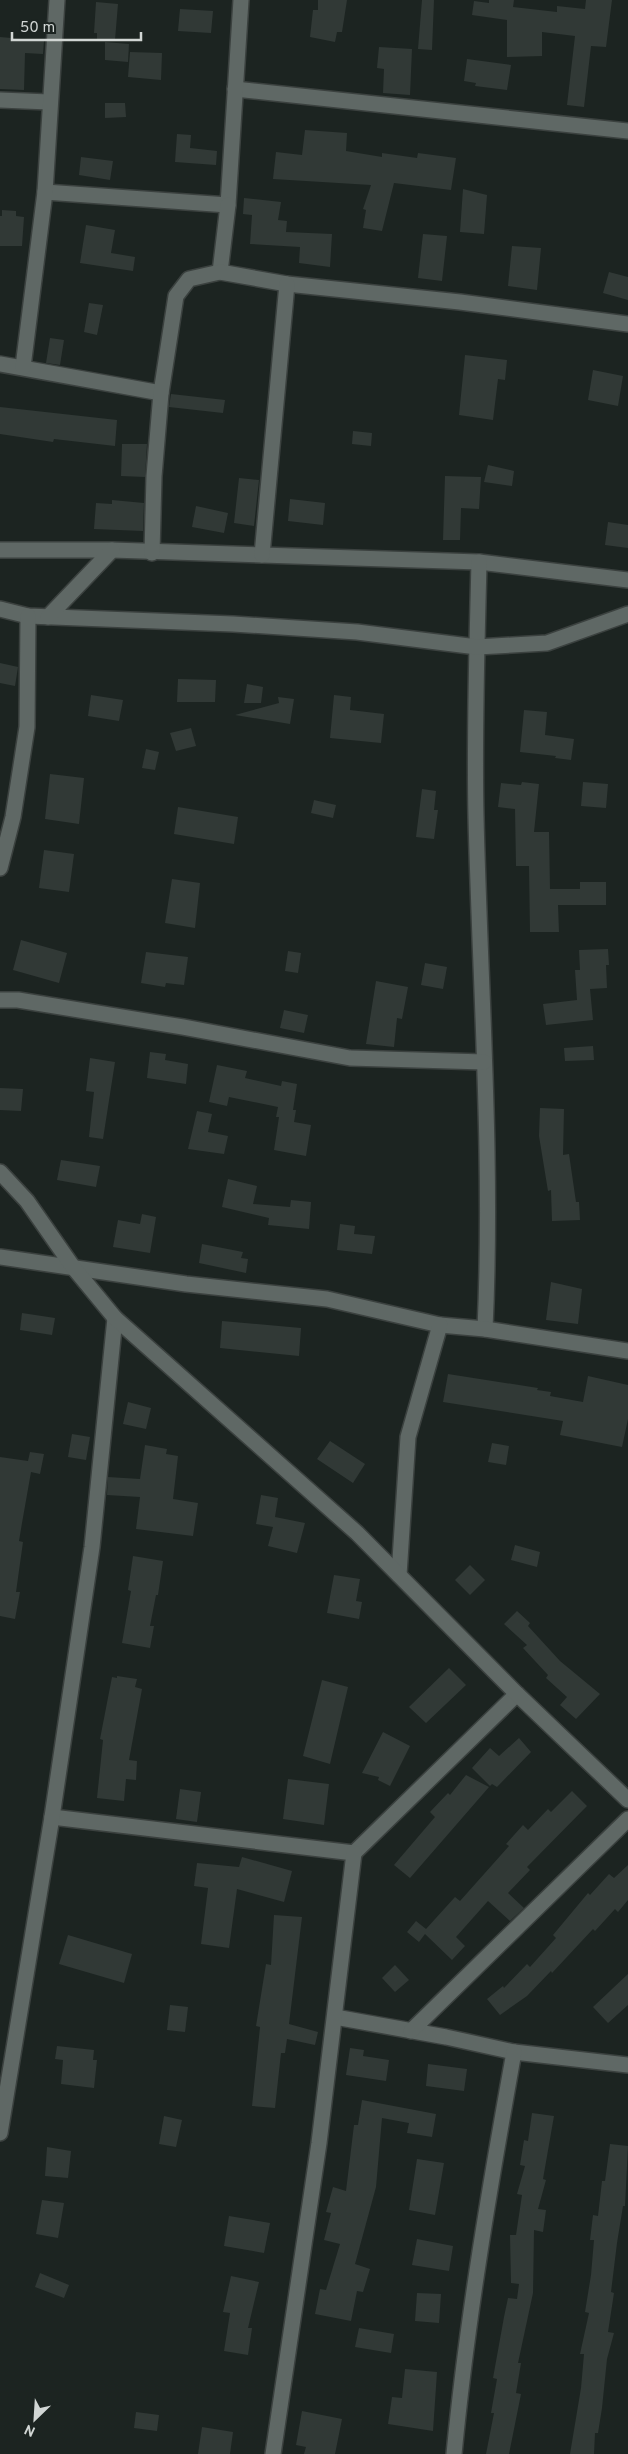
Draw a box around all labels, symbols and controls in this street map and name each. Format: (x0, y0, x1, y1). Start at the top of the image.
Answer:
scale bar (12, 10, 141, 42)
text: 50 m (20, 19, 55, 38)
north arrow (10, 2394, 60, 2444)
text: N (22, 2420, 38, 2439)

